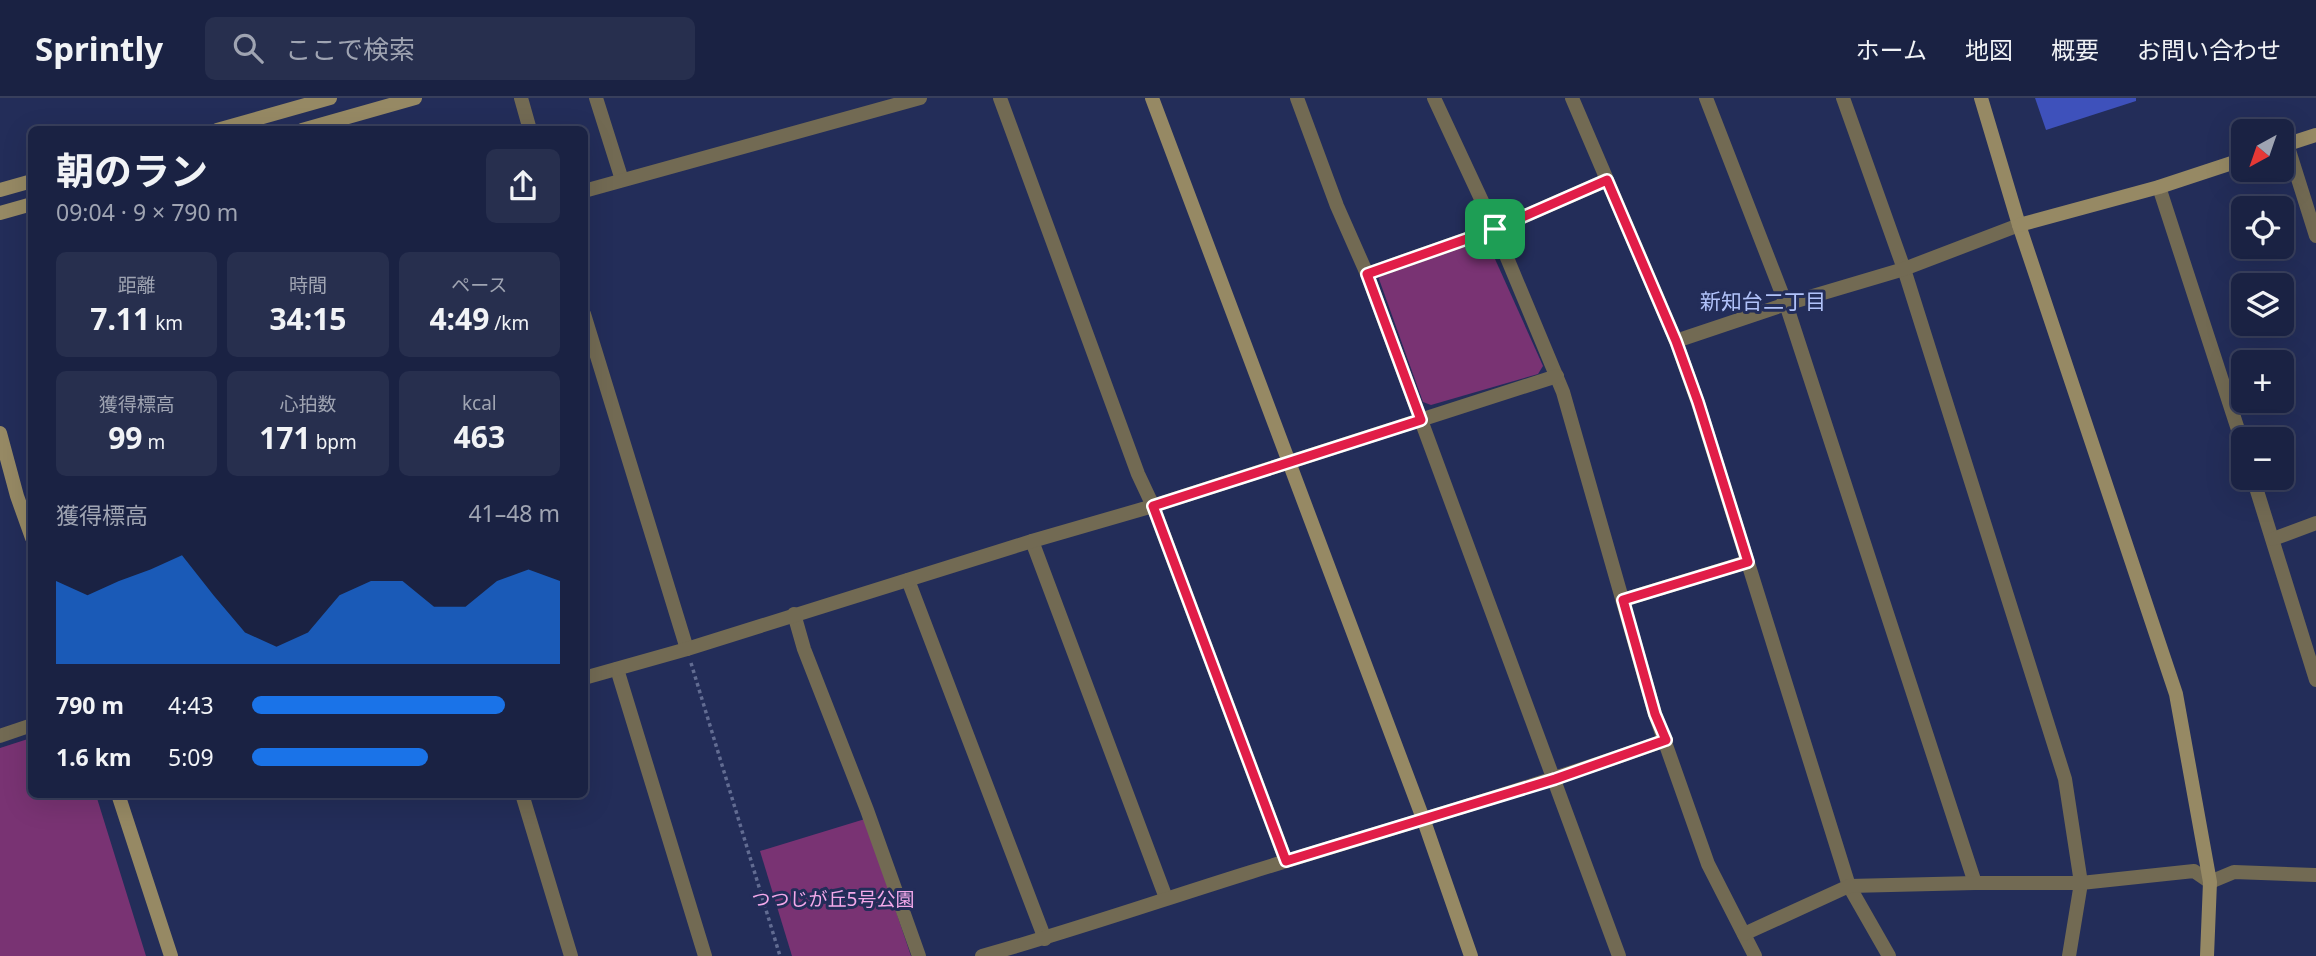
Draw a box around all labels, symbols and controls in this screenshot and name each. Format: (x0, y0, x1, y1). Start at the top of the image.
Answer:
search box (205, 17, 695, 80)
text: Sprintly (35, 26, 163, 71)
icon: search (229, 29, 267, 67)
text: ここで検索 (285, 31, 415, 67)
text: ホーム (1856, 33, 1927, 66)
text: 地図 (1965, 33, 2013, 66)
text: 概要 (2051, 33, 2099, 66)
text: お問い合わせ (2137, 33, 2281, 66)
north arrow (2231, 119, 2294, 182)
map controls (2231, 119, 2294, 490)
text: 朝のラン (56, 144, 208, 196)
button: share (486, 149, 560, 223)
text: 09:04 · 9 × 790 m (56, 196, 238, 228)
button: locate (2231, 196, 2294, 259)
pin (1465, 199, 1525, 259)
icon: arrive (1476, 210, 1514, 248)
text: 距離 (118, 272, 156, 298)
text: 時間 (289, 272, 327, 298)
text: ペース (451, 272, 507, 298)
button: layers (2231, 273, 2294, 336)
district label: 新知台二丁目 (1700, 287, 1826, 315)
text: 7.11 (90, 298, 150, 339)
text: 34:15 (269, 298, 347, 339)
text: 4:49 (429, 298, 489, 339)
text: km (150, 310, 183, 336)
text: /km (489, 310, 529, 336)
button: + (2231, 350, 2294, 413)
text: kcal (462, 390, 497, 416)
text: 獲得標高 (99, 391, 175, 417)
text: 心拍数 (279, 391, 337, 417)
text: 463 (454, 416, 505, 457)
text: 99 (108, 417, 142, 458)
text: 171 (259, 417, 311, 458)
button: − (2231, 427, 2294, 490)
text: m (142, 429, 165, 455)
text: bpm (311, 429, 357, 455)
text: 41–48 m (468, 497, 560, 529)
text: 獲得標高 (56, 499, 148, 531)
text: 790 m (56, 689, 124, 721)
text: 4:43 (168, 689, 214, 721)
text: 1.6 km (56, 741, 131, 773)
text: 5:09 (168, 741, 214, 773)
park label: つつじが丘5号公園 (752, 886, 914, 912)

